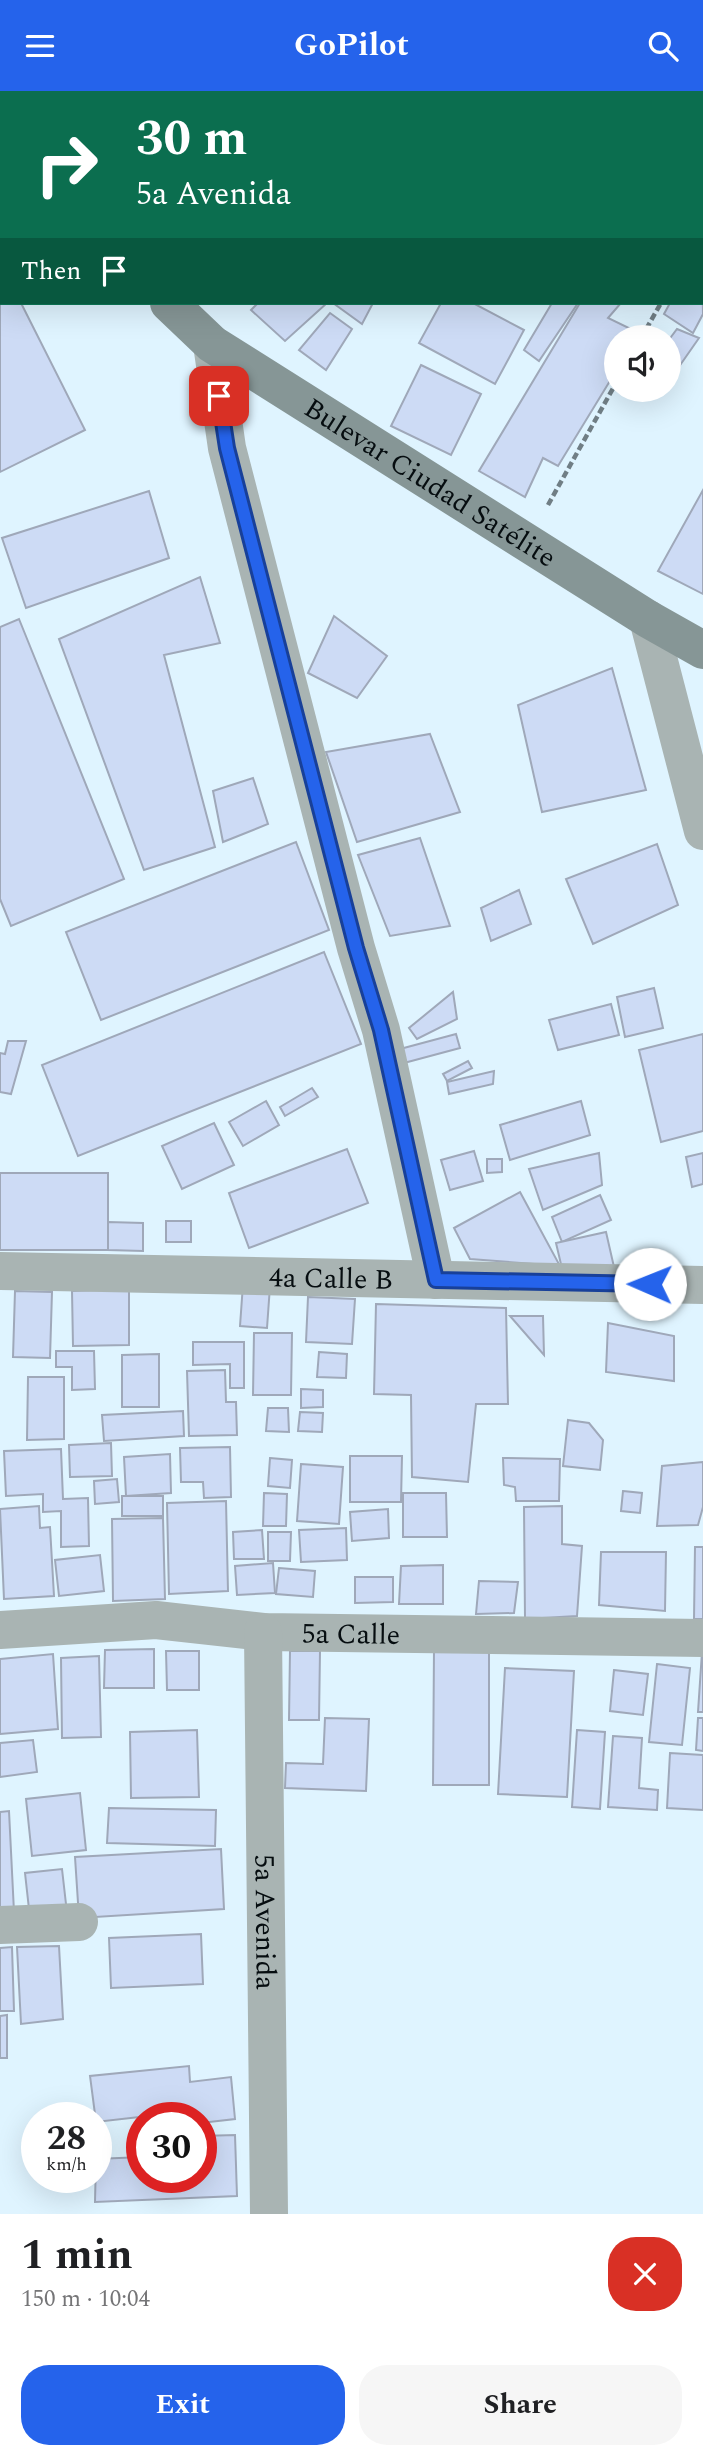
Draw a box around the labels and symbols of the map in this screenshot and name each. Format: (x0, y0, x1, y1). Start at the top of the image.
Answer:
pin (189, 366, 249, 426)
street label: Bulevar Ciudad Satélite (295, 387, 565, 579)
position arrow (613, 1247, 687, 1321)
street label: 4a Calle B (268, 1256, 393, 1302)
street label: 5a Calle (301, 1613, 401, 1657)
street label: 5a Avenida (242, 1854, 287, 1990)
speed limit sign: 30 (126, 2102, 217, 2193)

